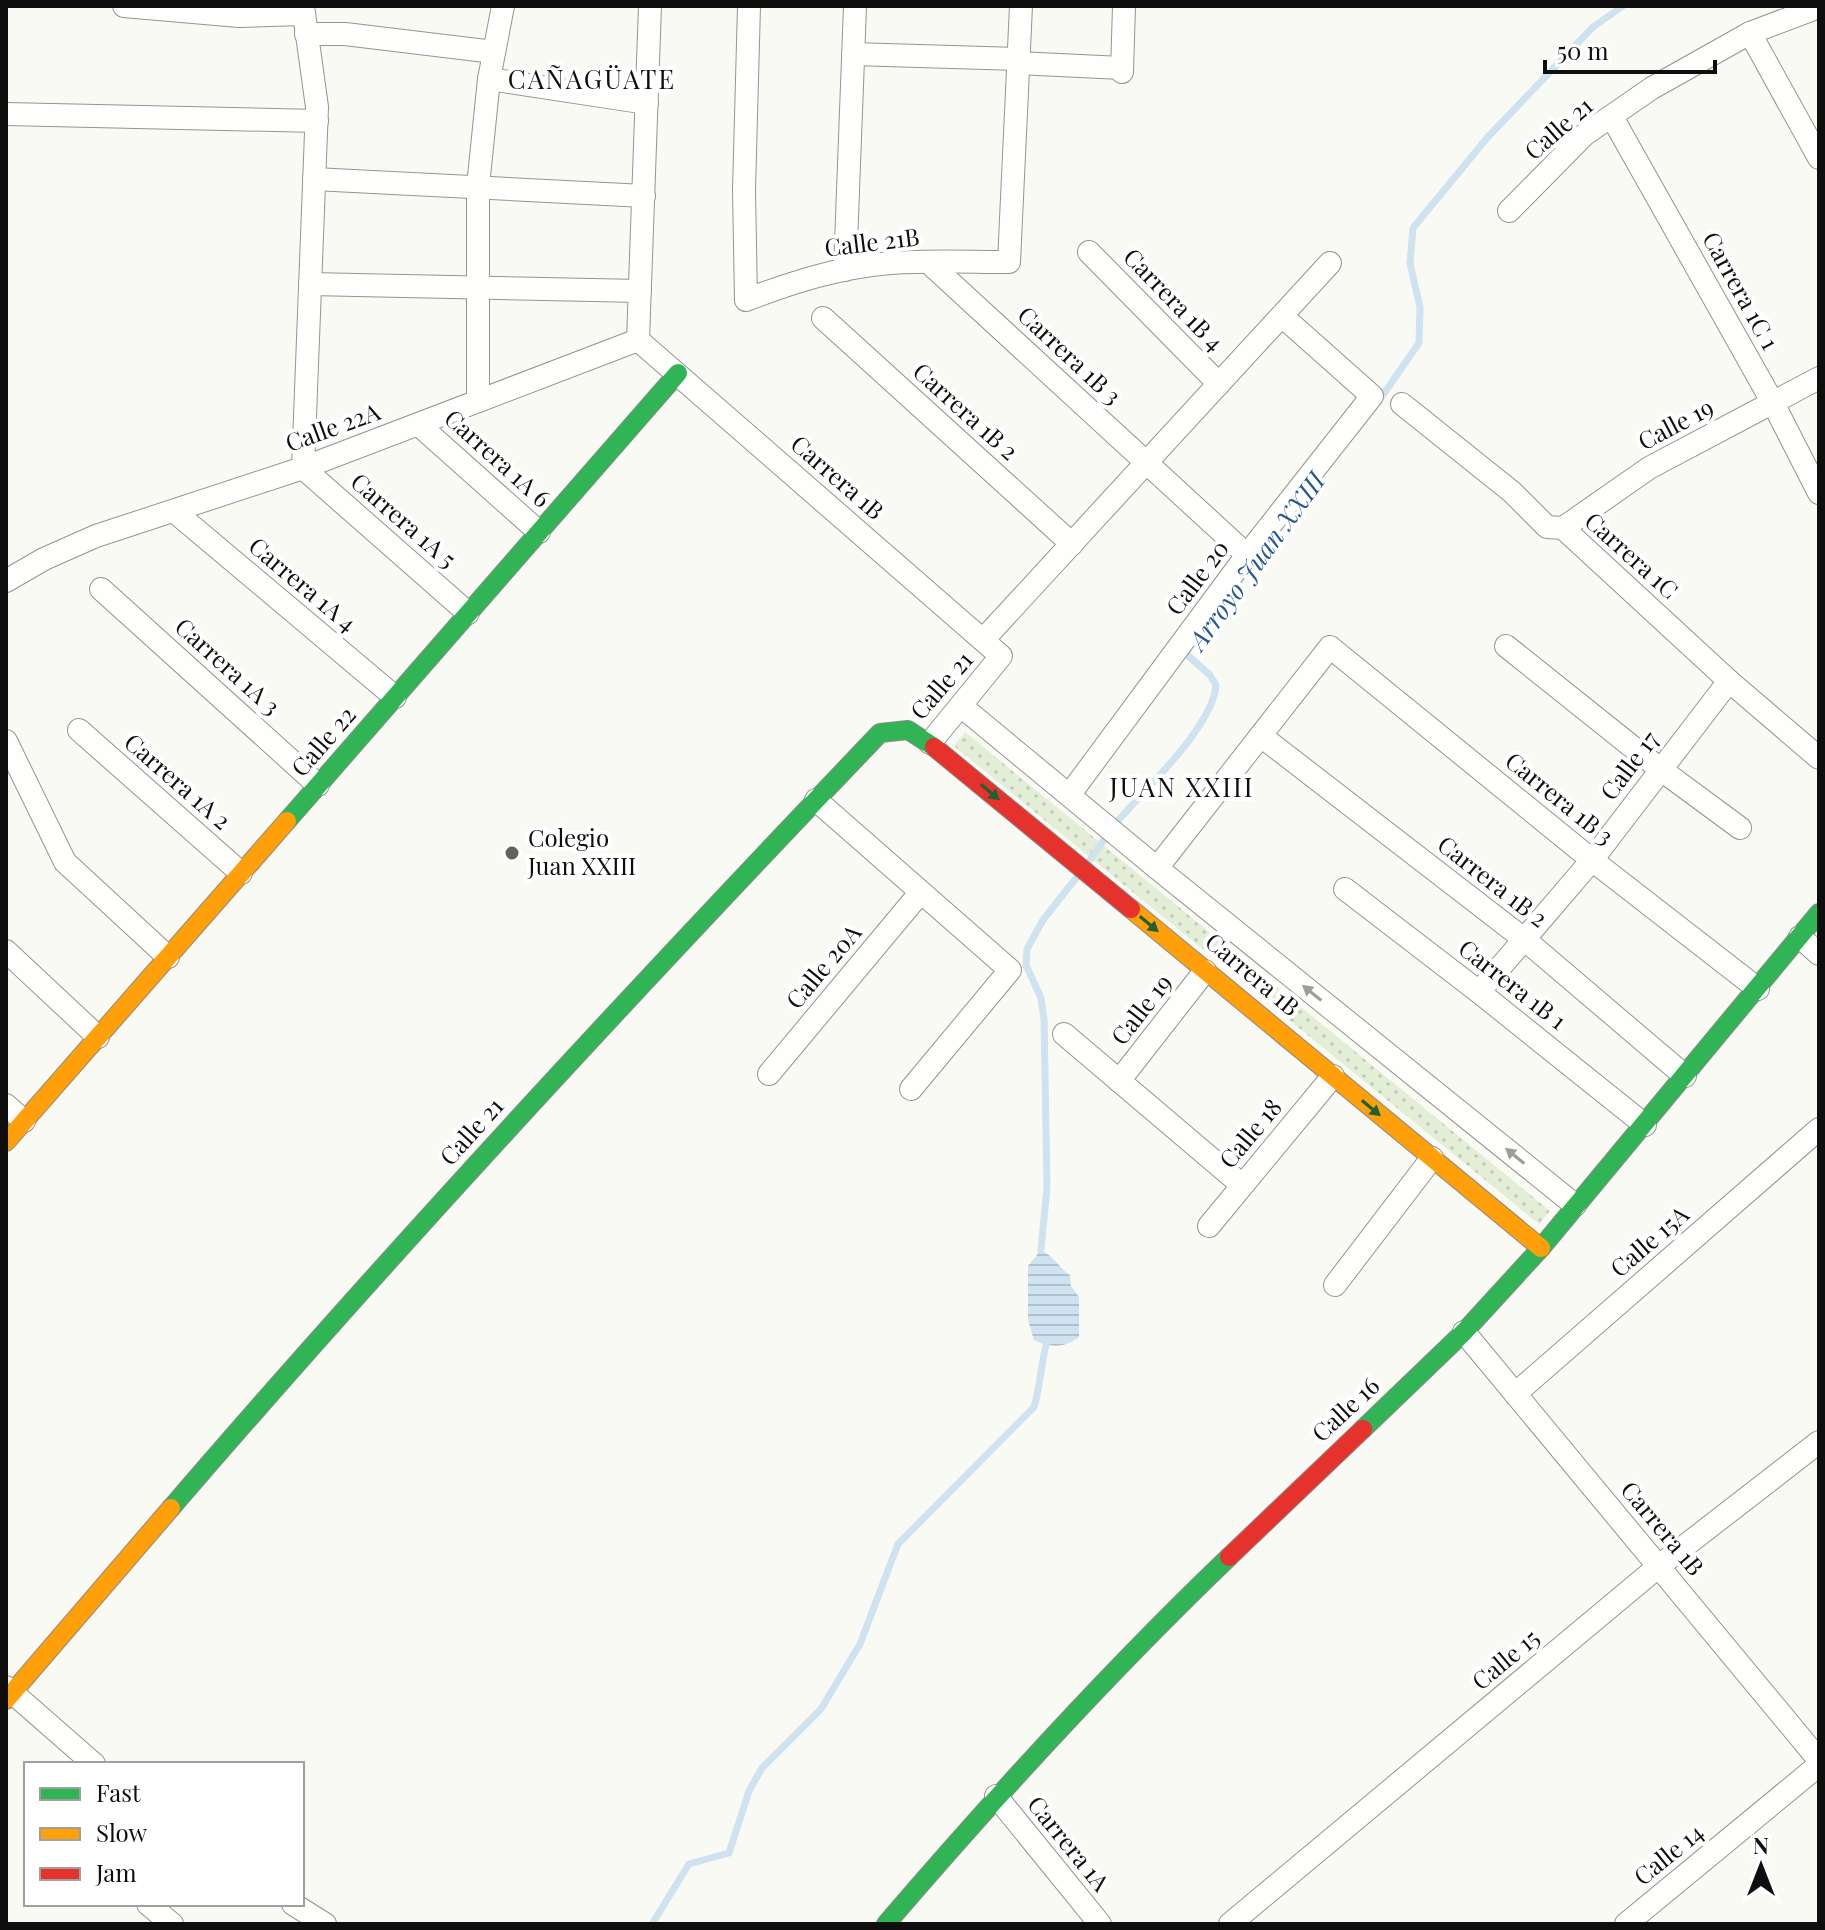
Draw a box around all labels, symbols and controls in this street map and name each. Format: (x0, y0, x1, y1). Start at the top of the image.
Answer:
scale bar (1545, 24, 1715, 74)
text: 50 m (1557, 34, 1609, 66)
district label: CAÑAGÜATE (508, 61, 676, 96)
street label: Calle 21 (1517, 89, 1599, 166)
street label: Calle 21B (822, 219, 921, 263)
street label: Carrera 1C 1 (1696, 225, 1787, 355)
street label: Carrera 1B 4 (1117, 240, 1231, 357)
street label: Carrera 1B 3 (1012, 298, 1129, 411)
street label: Carrera 1B 2 (907, 355, 1026, 466)
street label: Calle 19 (1632, 390, 1718, 456)
street label: Calle 22A (281, 394, 385, 458)
street label: Carrera 1A 6 (439, 401, 558, 514)
street label: Carrera 1B (785, 427, 892, 526)
water label: Arroyo Juan XXIII (1178, 462, 1333, 659)
street label: Carrera 1A 5 (345, 465, 464, 574)
street label: Carrera 1C (1579, 504, 1686, 605)
street label: Carrera 1A 4 (243, 529, 364, 638)
street label: Calle 20 (1158, 533, 1235, 621)
street label: Carrera 1A 3 (169, 610, 288, 721)
street label: Calle 21 (902, 644, 979, 726)
street label: Calle 22 (283, 699, 362, 783)
street label: Calle 17 (1592, 724, 1665, 806)
street label: Carrera 1A 2 (118, 725, 238, 836)
street label: Carrera 1B 3 (1499, 744, 1621, 851)
district label: JUAN XXIII (1108, 769, 1255, 804)
one-way arrow (980, 784, 1001, 801)
place label: Colegio Juan XXIII (527, 821, 636, 881)
street label: Carrera 1B 2 (1432, 827, 1555, 933)
marker: Colegio Juan XXIII (503, 844, 521, 862)
one-way arrow (1139, 915, 1159, 932)
street label: Calle 20A (778, 916, 868, 1015)
street label: Carrera 1B (1199, 925, 1307, 1022)
street label: Carrera 1B 1 (1453, 931, 1574, 1036)
street label: Calle 19 (1103, 967, 1178, 1051)
one-way arrow (1302, 985, 1322, 1002)
street label: Calle 21 (432, 1090, 509, 1171)
street label: Calle 18 (1211, 1091, 1288, 1174)
one-way arrow (1361, 1099, 1381, 1116)
one-way arrow (1505, 1148, 1525, 1165)
street label: Calle 15A (1603, 1197, 1695, 1283)
street label: Calle 16 (1304, 1369, 1385, 1448)
street label: Carrera 1B (1615, 1474, 1712, 1582)
street label: Calle 15 (1464, 1621, 1545, 1696)
legend (24, 1762, 304, 1906)
text: Fast (96, 1776, 141, 1808)
street label: Carrera 1A (1021, 1788, 1118, 1898)
text: Slow (96, 1816, 148, 1848)
street label: Calle 14 (1626, 1816, 1709, 1891)
north arrow (1721, 1826, 1801, 1906)
text: N (1753, 1830, 1769, 1860)
text: Jam (95, 1856, 137, 1888)

